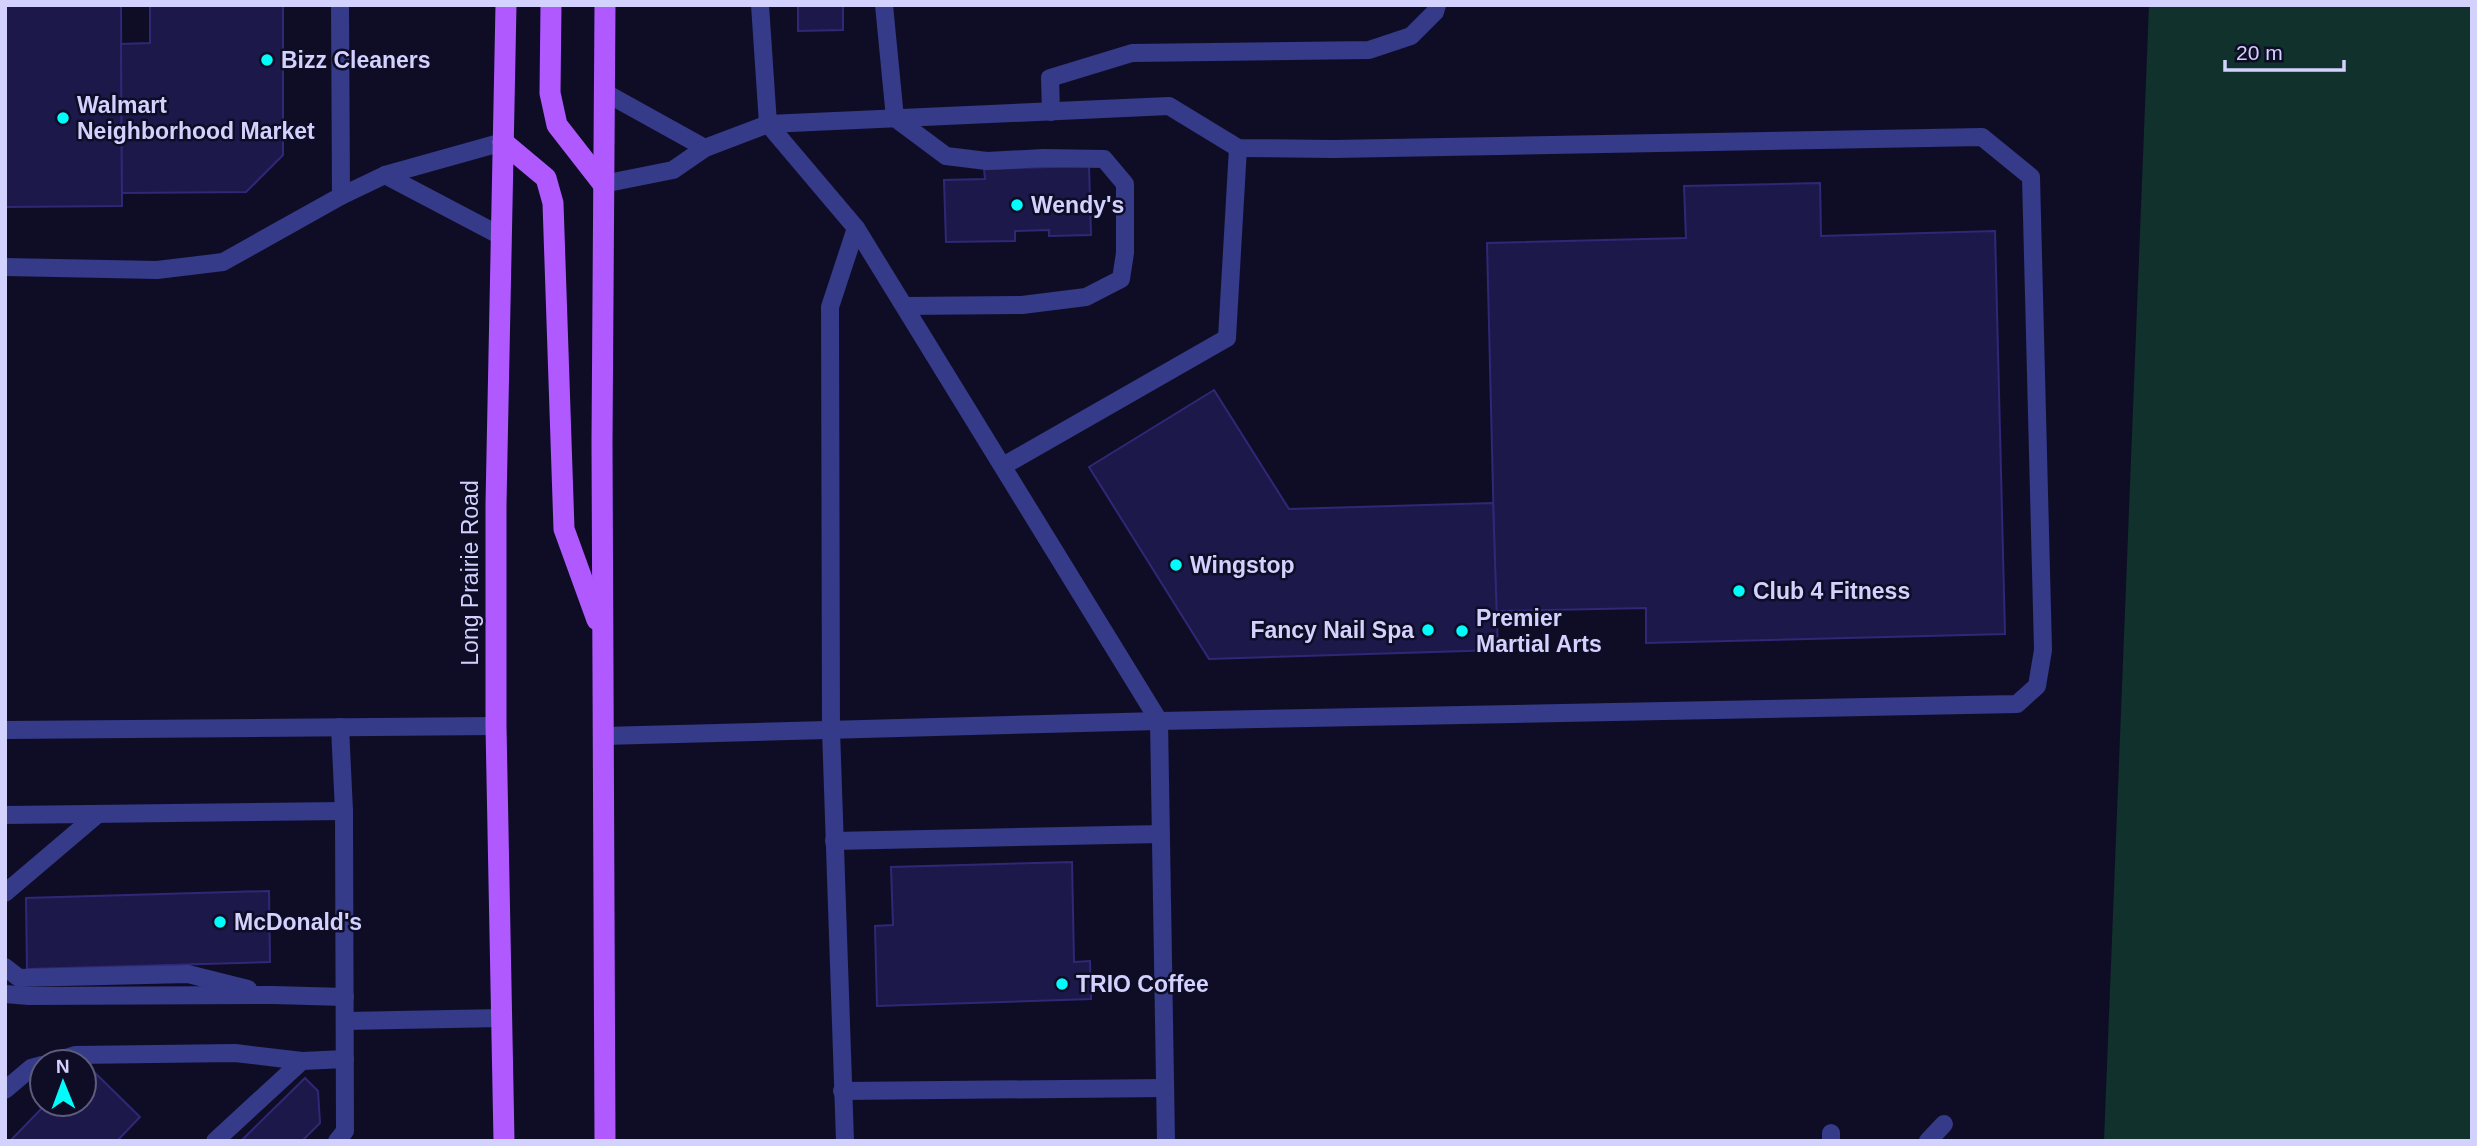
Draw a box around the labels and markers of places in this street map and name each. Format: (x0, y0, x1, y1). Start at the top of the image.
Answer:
place label: Bizz Cleaners (281, 47, 431, 73)
marker: Bizz Cleaners (259, 52, 275, 68)
place label: Walmart Neighborhood Market (77, 92, 315, 144)
marker: Walmart Neighborhood Market (55, 110, 71, 126)
place label: Wendy's (1031, 192, 1124, 218)
marker: Wendy's (1009, 197, 1025, 213)
place label: Wingstop (1190, 552, 1295, 578)
marker: Wingstop (1168, 557, 1184, 573)
place label: Club 4 Fitness (1753, 578, 1910, 604)
marker: Club 4 Fitness (1731, 583, 1747, 599)
place label: Premier Martial Arts (1476, 605, 1602, 657)
place label: Fancy Nail Spa (1250, 617, 1414, 643)
marker: Fancy Nail Spa (1420, 622, 1436, 638)
marker: Premier Martial Arts (1454, 623, 1470, 639)
place label: McDonald's (234, 909, 362, 935)
marker: McDonald's (212, 914, 228, 930)
place label: TRIO Coffee (1076, 971, 1209, 997)
marker: TRIO Coffee (1054, 976, 1070, 992)

